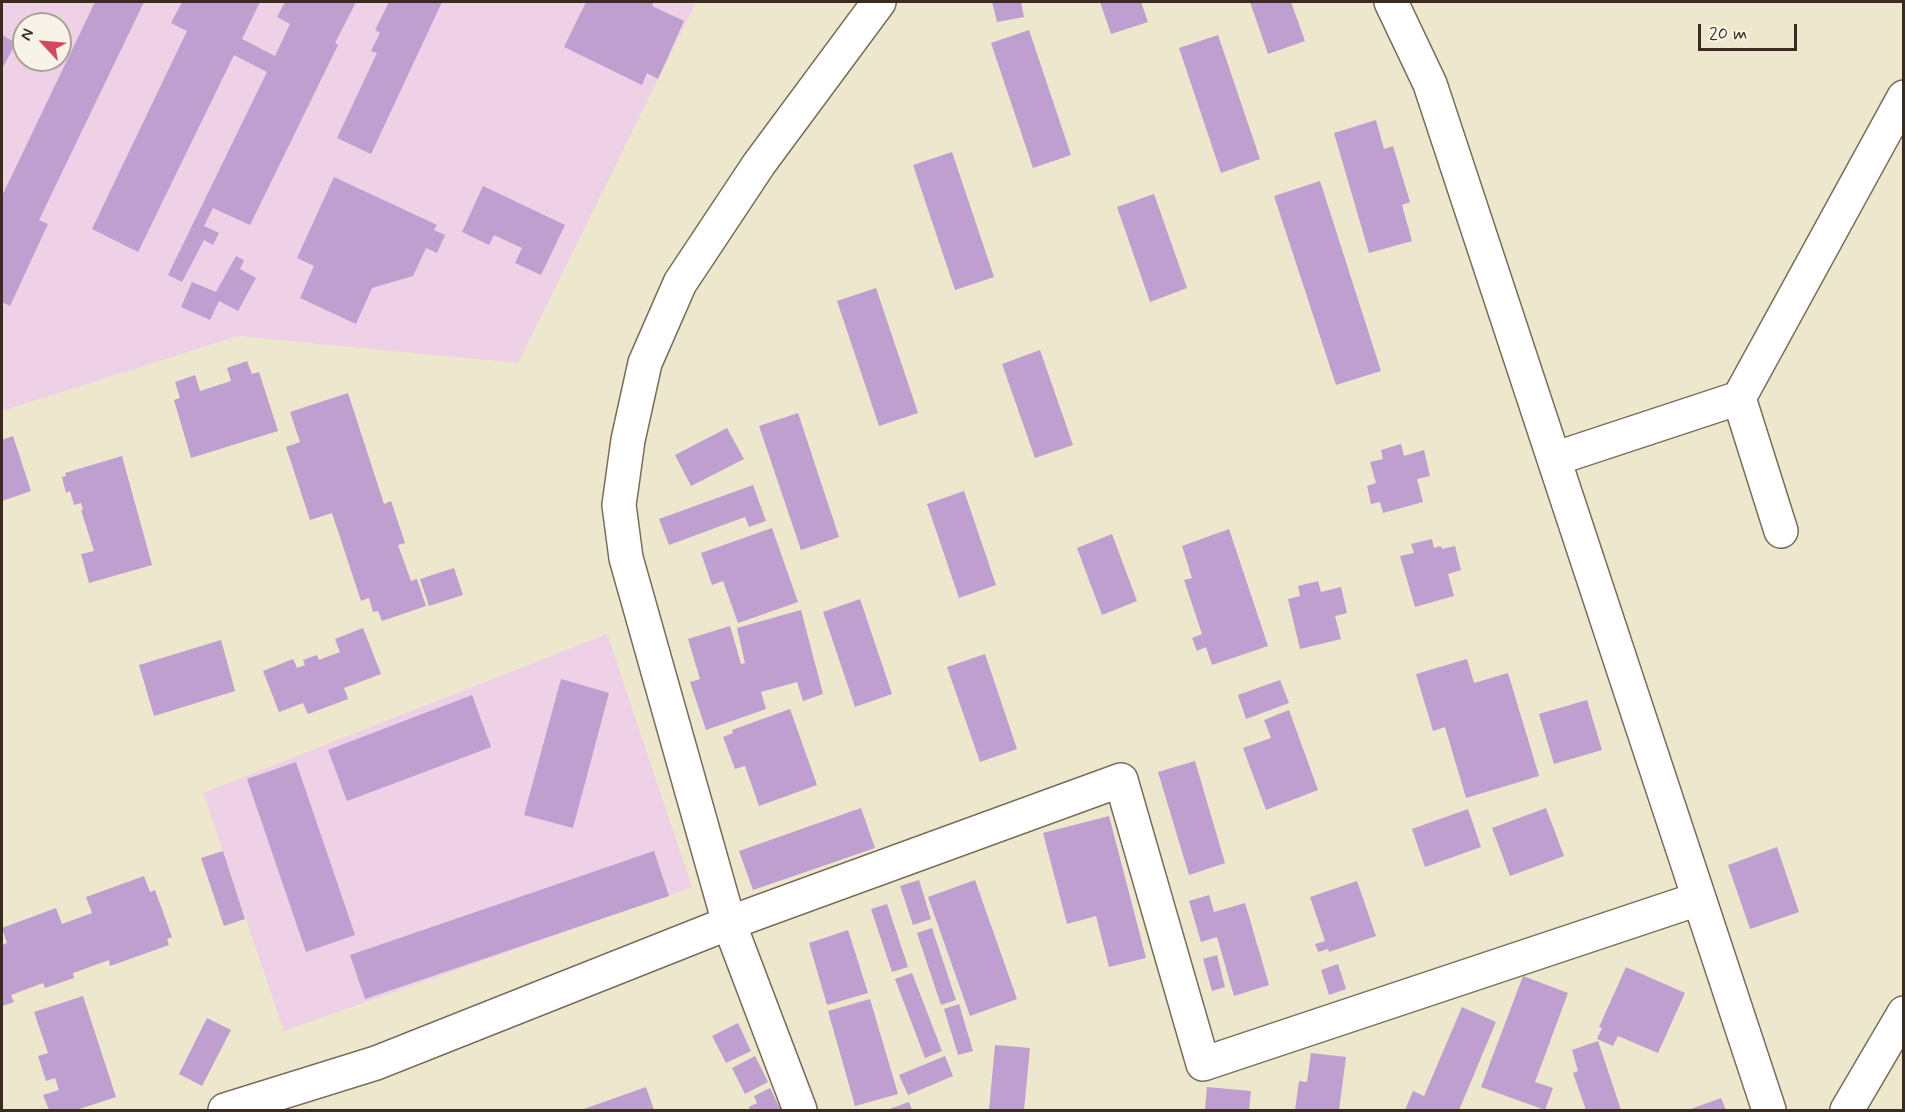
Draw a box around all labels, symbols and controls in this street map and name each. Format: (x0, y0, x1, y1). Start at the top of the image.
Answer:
north arrow (12, 12, 72, 72)
scale bar (1701, 12, 1800, 50)
text: 20 m (1709, 22, 1747, 46)
text: N (15, 25, 39, 44)

